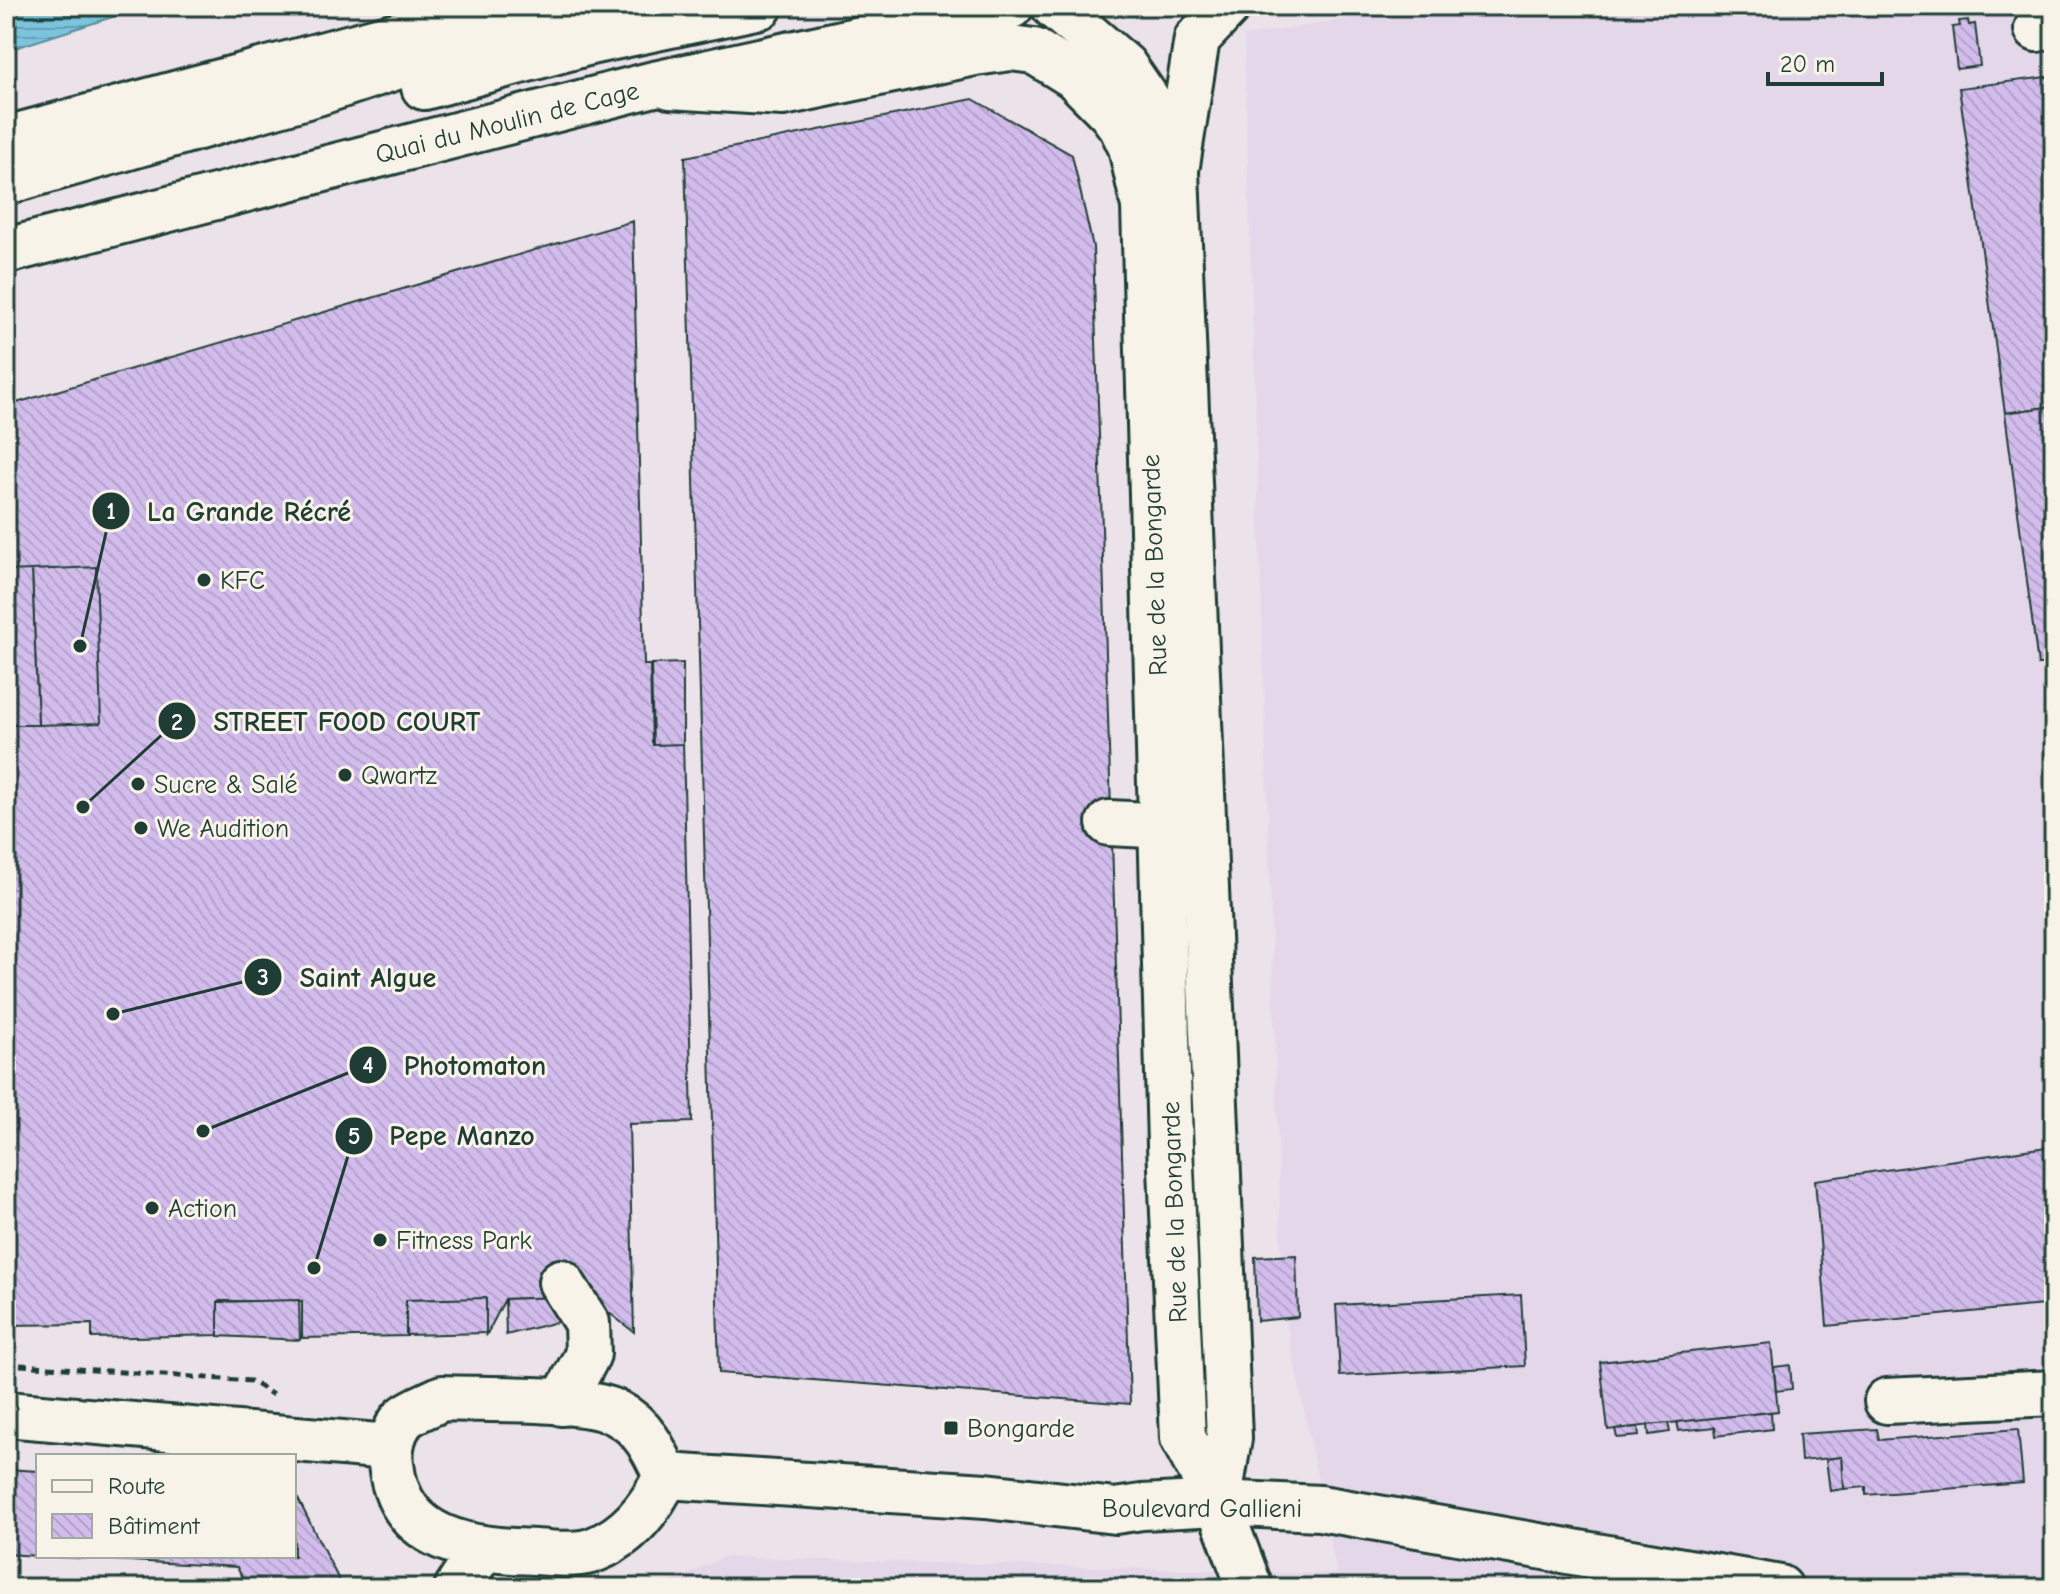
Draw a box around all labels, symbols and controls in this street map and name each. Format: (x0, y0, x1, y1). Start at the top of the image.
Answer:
scale bar (1768, 36, 1882, 86)
text: 20 m (1780, 50, 1835, 78)
street label: Quai du Moulin de Cage (372, 76, 642, 170)
street label: Rue de la Bongarde (1136, 454, 1174, 676)
callout: La Grande Récré (91, 485, 367, 537)
text: La Grande Récré (147, 496, 351, 528)
text: 1 (106, 497, 116, 525)
place label: KFC (220, 566, 265, 596)
marker: KFC (195, 571, 213, 589)
callout: STREET FOOD COURT (157, 695, 496, 747)
text: STREET FOOD COURT (214, 706, 481, 738)
text: 2 (171, 708, 183, 736)
place label: Qwartz (361, 761, 437, 791)
marker: Qwartz (336, 766, 354, 784)
place label: Sucre & Salé (154, 770, 298, 800)
marker: Sucre & Salé (129, 775, 147, 793)
place label: We Audition (157, 814, 289, 844)
marker: We Audition (132, 819, 150, 837)
callout: Saint Algue (243, 951, 452, 1003)
text: Saint Algue (300, 962, 436, 994)
text: 3 (257, 963, 269, 991)
callout: Photomaton (348, 1039, 562, 1091)
text: Photomaton (404, 1050, 546, 1082)
text: 4 (362, 1051, 374, 1079)
street label: Rue de la Bongarde (1156, 1101, 1194, 1323)
callout: Pepe Manzo (334, 1110, 551, 1162)
text: Pepe Manzo (389, 1120, 535, 1152)
text: 5 (348, 1122, 360, 1150)
place label: Action (168, 1194, 237, 1224)
marker: Action (143, 1199, 161, 1217)
place label: Fitness Park (396, 1226, 532, 1256)
marker: Fitness Park (371, 1231, 389, 1249)
place label: Bongarde (967, 1414, 1075, 1444)
marker: Bongarde (942, 1419, 960, 1437)
legend (36, 1454, 296, 1558)
text: Route (108, 1472, 165, 1500)
street label: Boulevard Gallieni (1102, 1494, 1302, 1524)
text: Bâtiment (108, 1512, 201, 1540)

